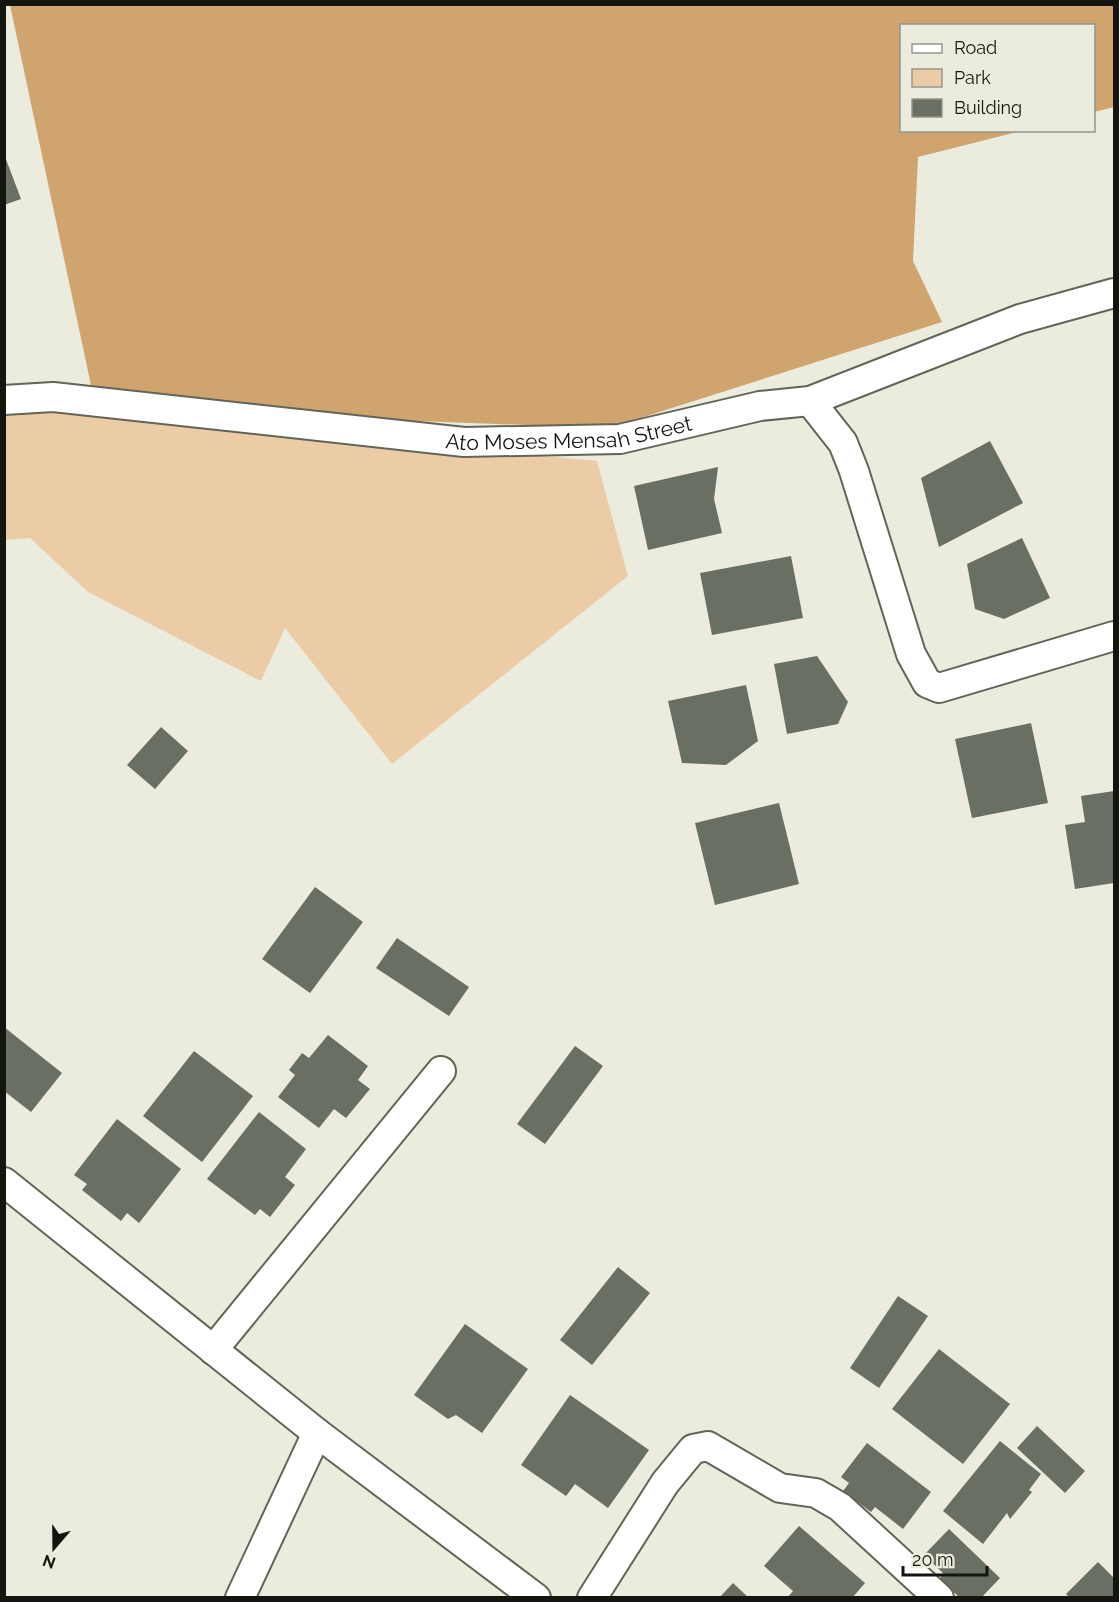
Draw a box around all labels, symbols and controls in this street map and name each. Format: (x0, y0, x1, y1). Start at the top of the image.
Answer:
legend (900, 24, 1095, 132)
text: Road (954, 37, 997, 58)
text: Park (954, 67, 991, 88)
text: Building (954, 97, 1022, 118)
street label: Ato Moses Mensah Street (444, 410, 694, 455)
north arrow (24, 1518, 84, 1578)
scale bar (903, 1539, 987, 1577)
text: 20 m (912, 1549, 954, 1570)
text: N (40, 1551, 58, 1573)

